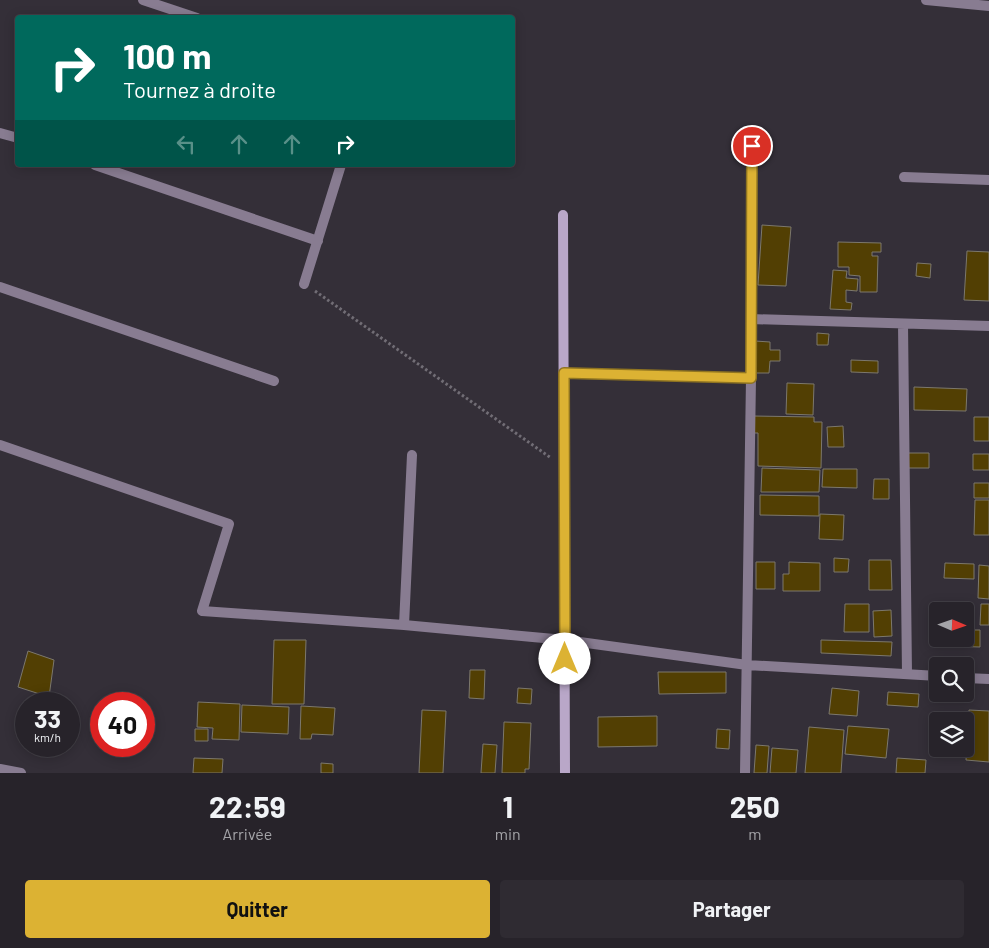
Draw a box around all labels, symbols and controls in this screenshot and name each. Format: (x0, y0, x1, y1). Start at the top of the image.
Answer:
text: 100 m (123, 34, 212, 76)
icon: right (40, 35, 105, 100)
text: Tournez à droite (123, 76, 276, 102)
pin (731, 125, 773, 167)
icon: left (172, 130, 200, 158)
icon: ahead (225, 130, 253, 158)
icon: ahead (278, 130, 306, 158)
icon: right (331, 130, 359, 158)
icon: arrive (738, 132, 766, 160)
north arrow (929, 602, 974, 648)
map controls (929, 602, 974, 757)
position arrow (538, 632, 590, 684)
button: search (929, 657, 974, 702)
speed limit sign: 40 (90, 692, 155, 757)
text: 33 (34, 703, 61, 733)
button: layers (929, 712, 974, 757)
text: km/h (34, 730, 61, 744)
text: 22:59 (209, 788, 286, 824)
text: 1 (502, 788, 513, 824)
text: 250 (730, 788, 780, 824)
text: Arrivée (222, 824, 272, 843)
text: min (495, 824, 521, 843)
text: m (748, 824, 761, 843)
button: Quitter (25, 880, 490, 938)
button: Partager (500, 880, 964, 938)

